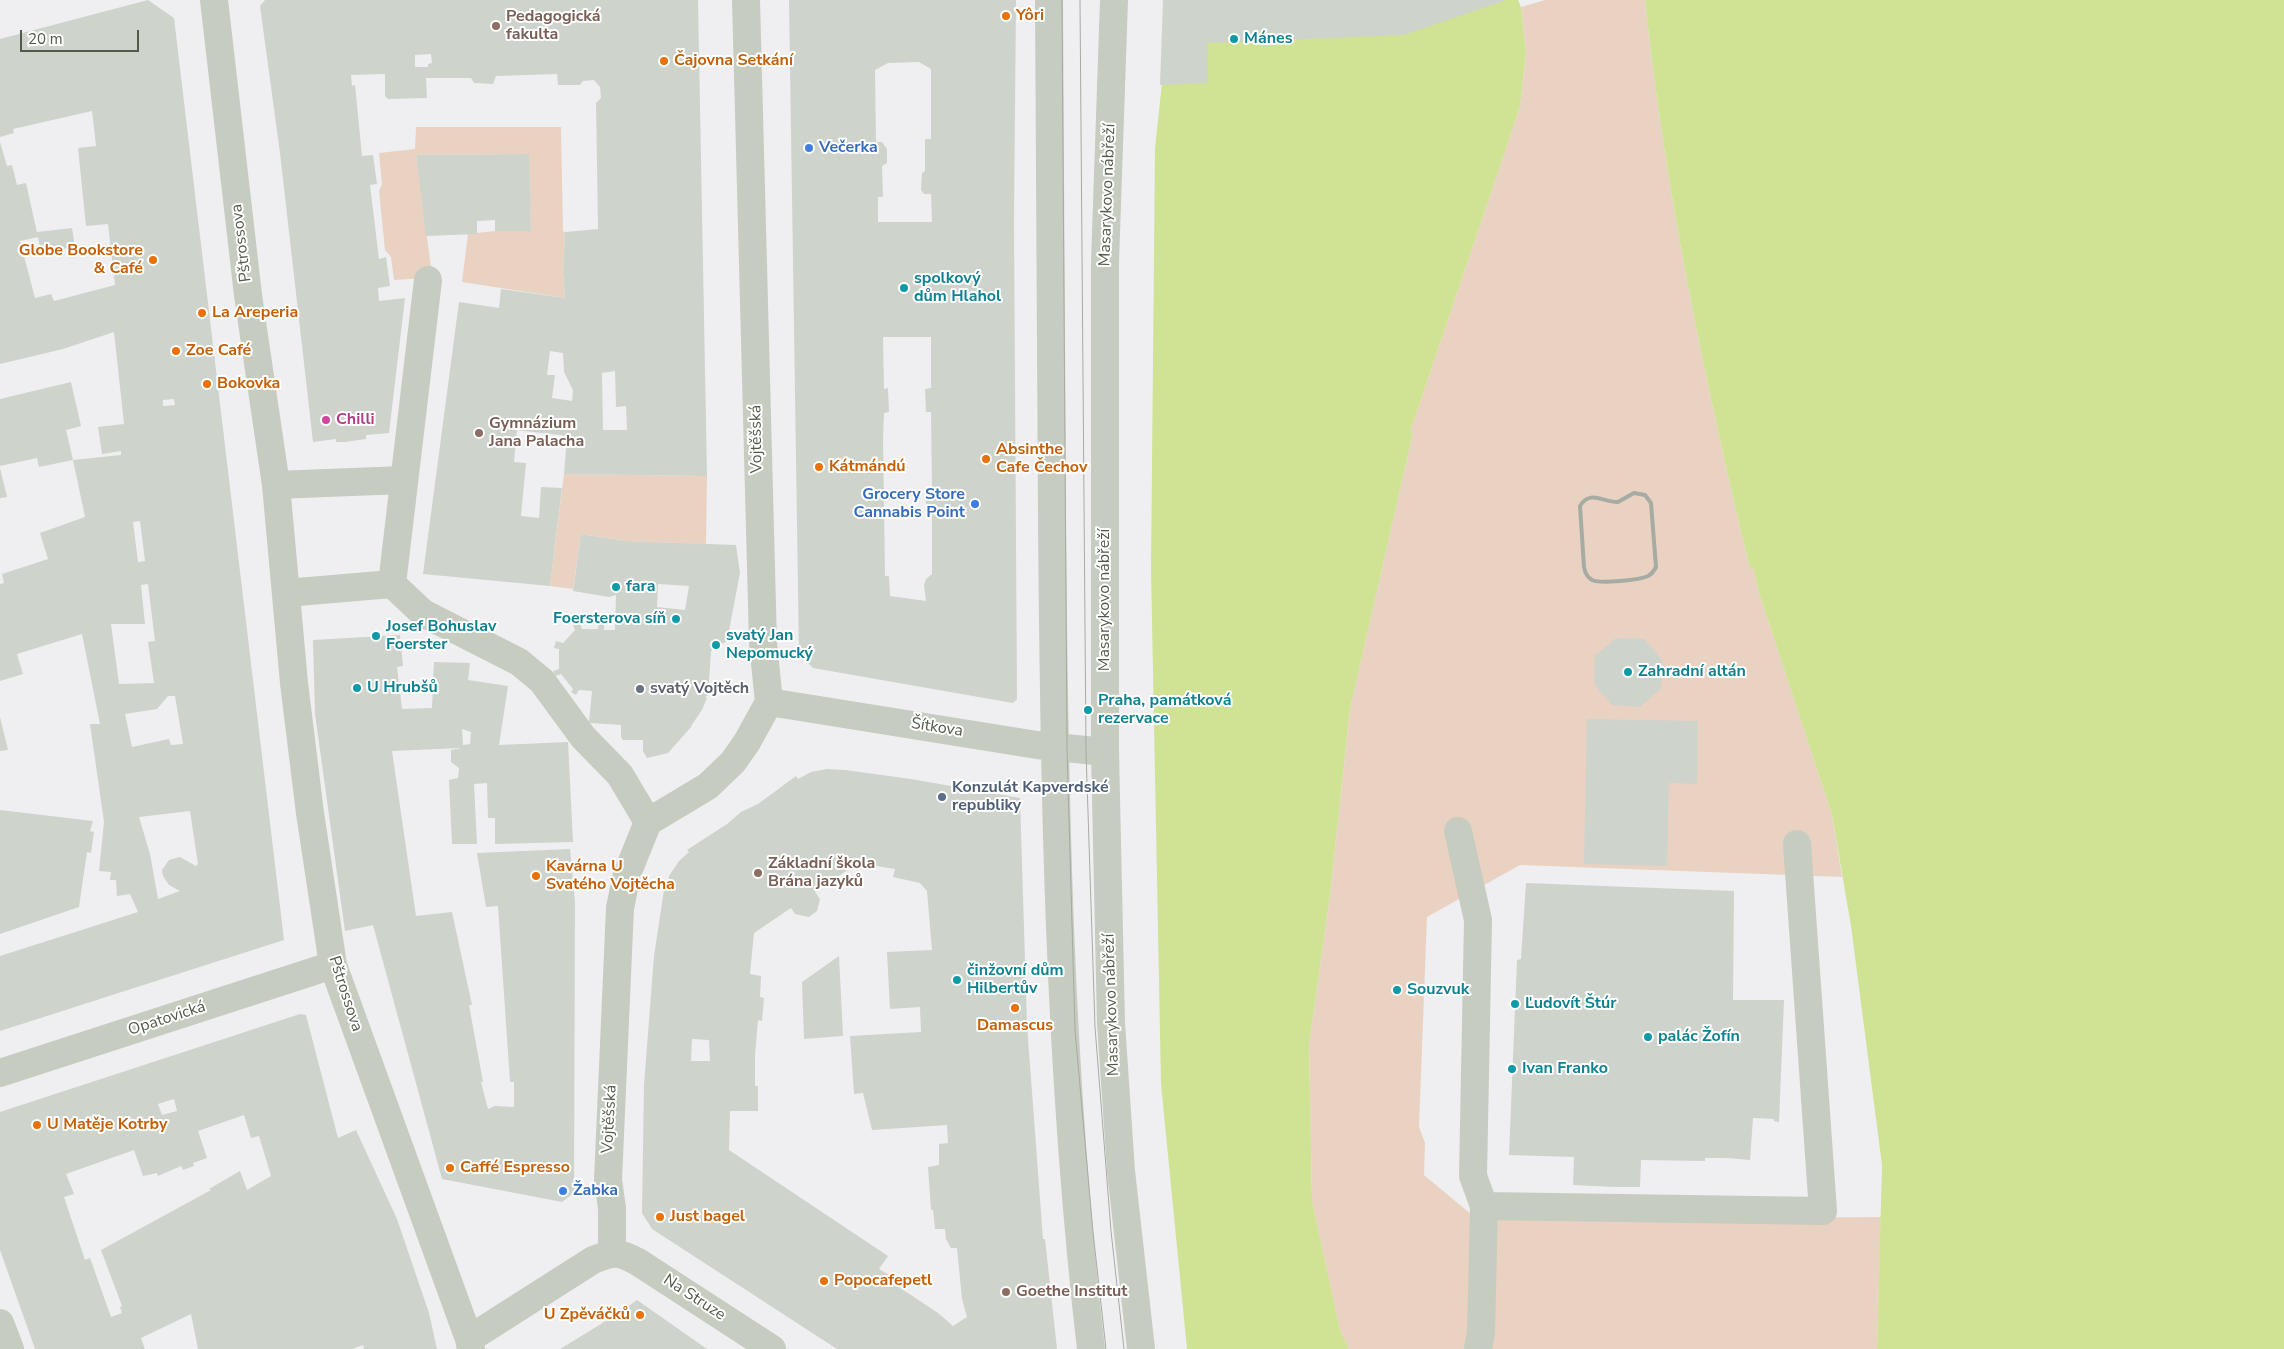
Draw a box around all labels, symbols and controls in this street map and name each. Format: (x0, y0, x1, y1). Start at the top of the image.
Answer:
place label: Yôri (1016, 6, 1044, 26)
place label: Pedagogická fakulta (506, 7, 600, 45)
marker: Yôri (1000, 10, 1012, 22)
scale bar (22, 20, 141, 52)
marker: Pedagogická fakulta (490, 20, 502, 32)
text: 20 m (28, 29, 63, 49)
place label: Mánes (1244, 29, 1292, 49)
marker: Mánes (1228, 33, 1240, 45)
place label: Čajovna Setkání (674, 51, 793, 71)
marker: Čajovna Setkání (658, 55, 670, 67)
street label: Masarykovo nábřeží (1096, 123, 1120, 267)
place label: Večerka (819, 138, 878, 158)
marker: Večerka (803, 142, 815, 154)
street label: Pštrossova (228, 203, 256, 283)
place label: Globe Bookstore & Café (19, 241, 143, 279)
marker: Globe Bookstore & Café (147, 254, 159, 266)
place label: spolkový dům Hlahol (914, 269, 1001, 307)
marker: spolkový dům Hlahol (898, 282, 910, 294)
place label: La Areperia (212, 303, 298, 323)
marker: La Areperia (196, 307, 208, 319)
place label: Zoe Café (186, 341, 251, 361)
marker: Zoe Café (170, 345, 182, 357)
place label: Bokovka (217, 374, 280, 394)
marker: Bokovka (201, 378, 213, 390)
street label: Vojtěšská (747, 405, 767, 473)
place label: Chilli (336, 410, 375, 430)
marker: Chilli (320, 414, 332, 426)
place label: Gymnázium Jana Palacha (489, 414, 584, 452)
marker: Gymnázium Jana Palacha (473, 427, 485, 439)
place label: Absinthe Cafe Čechov (996, 440, 1087, 478)
marker: Absinthe Cafe Čechov (980, 453, 992, 465)
place label: Kátmándú (829, 457, 906, 477)
marker: Kátmándú (813, 461, 825, 473)
place label: Grocery Store Cannabis Point (854, 485, 965, 523)
marker: Grocery Store Cannabis Point (969, 498, 981, 510)
street label: Masarykovo nábřeží (1095, 529, 1115, 671)
place label: fara (626, 577, 655, 597)
marker: fara (610, 581, 622, 593)
place label: Foersterova síň (553, 609, 666, 629)
marker: Foersterova síň (670, 613, 682, 625)
place label: Josef Bohuslav Foerster (386, 617, 496, 655)
place label: svatý Jan Nepomucký (726, 626, 813, 664)
marker: Josef Bohuslav Foerster (370, 630, 382, 642)
marker: svatý Jan Nepomucký (710, 639, 722, 651)
place label: Zahradní altán (1638, 662, 1746, 682)
marker: Zahradní altán (1622, 666, 1634, 678)
place label: U Hrubšů (367, 678, 438, 698)
place label: svatý Vojtěch (650, 679, 749, 699)
marker: U Hrubšů (351, 682, 363, 694)
marker: svatý Vojtěch (634, 683, 646, 695)
place label: Praha, památková rezervace (1098, 691, 1231, 729)
marker: Praha, památková rezervace (1082, 704, 1094, 716)
street label: Šítkova (910, 714, 964, 742)
place label: Konzulát Kapverdské republiky (952, 778, 1109, 816)
marker: Konzulát Kapverdské republiky (936, 791, 948, 803)
place label: Základní škola Brána jazyků (768, 854, 875, 892)
place label: Kavárna U Svatého Vojtěcha (546, 857, 675, 895)
marker: Základní škola Brána jazyků (752, 867, 764, 879)
marker: Kavárna U Svatého Vojtěcha (530, 870, 542, 882)
street label: Masarykovo nábřeží (1100, 933, 1124, 1077)
street label: Pštrossova (324, 954, 366, 1034)
place label: činžovní dům Hilbertův (967, 961, 1064, 999)
marker: činžovní dům Hilbertův (951, 974, 963, 986)
place label: Souzvuk (1407, 980, 1469, 1000)
marker: Souzvuk (1391, 984, 1403, 996)
place label: Ľudovít Štúr (1525, 994, 1616, 1014)
street label: Opatovická (126, 997, 208, 1041)
marker: Ľudovít Štúr (1509, 998, 1521, 1010)
marker: Damascus (1009, 1002, 1021, 1014)
place label: Damascus (977, 1016, 1053, 1036)
place label: palác Žofín (1658, 1027, 1740, 1047)
marker: palác Žofín (1642, 1031, 1654, 1043)
place label: Ivan Franko (1522, 1059, 1608, 1079)
marker: Ivan Franko (1506, 1063, 1518, 1075)
street label: Vojtěšská (599, 1084, 621, 1154)
place label: U Matěje Kotrby (47, 1115, 167, 1135)
marker: U Matěje Kotrby (31, 1119, 43, 1131)
place label: Caffé Espresso (460, 1158, 570, 1178)
marker: Caffé Espresso (444, 1162, 456, 1174)
place label: Žabka (573, 1181, 618, 1201)
marker: Žabka (557, 1185, 569, 1197)
place label: Just bagel (670, 1207, 745, 1227)
marker: Just bagel (654, 1211, 666, 1223)
street label: Na Struze (659, 1271, 729, 1325)
place label: Popocafepetl (834, 1271, 932, 1291)
marker: Popocafepetl (818, 1275, 830, 1287)
place label: Goethe Institut (1016, 1282, 1127, 1302)
marker: Goethe Institut (1000, 1286, 1012, 1298)
place label: U Zpěváčků (544, 1305, 630, 1325)
marker: U Zpěváčků (634, 1309, 646, 1321)

